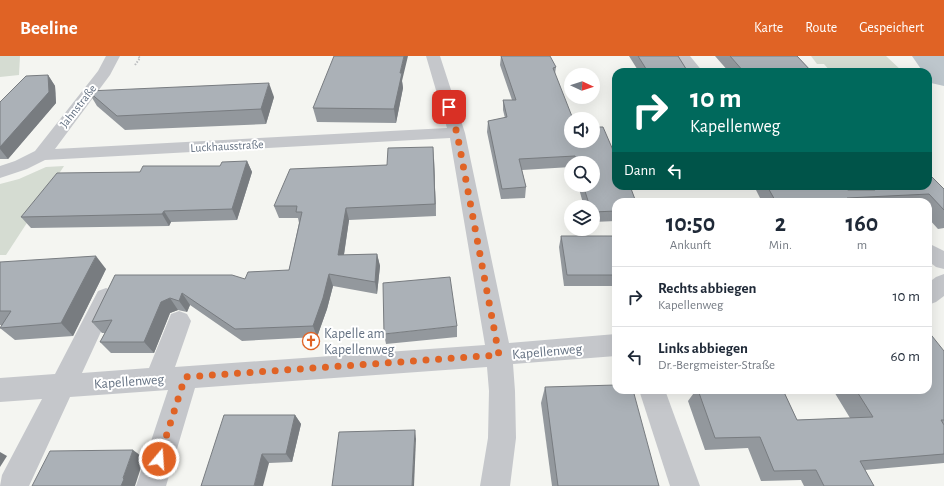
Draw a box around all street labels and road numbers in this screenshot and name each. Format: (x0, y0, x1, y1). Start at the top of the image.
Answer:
street label: Jahnstraße (58, 82, 98, 130)
street label: Luckhausstraße (190, 138, 264, 154)
street label: Kapellenweg (511, 342, 583, 362)
street label: Kapellenweg (94, 373, 165, 391)

